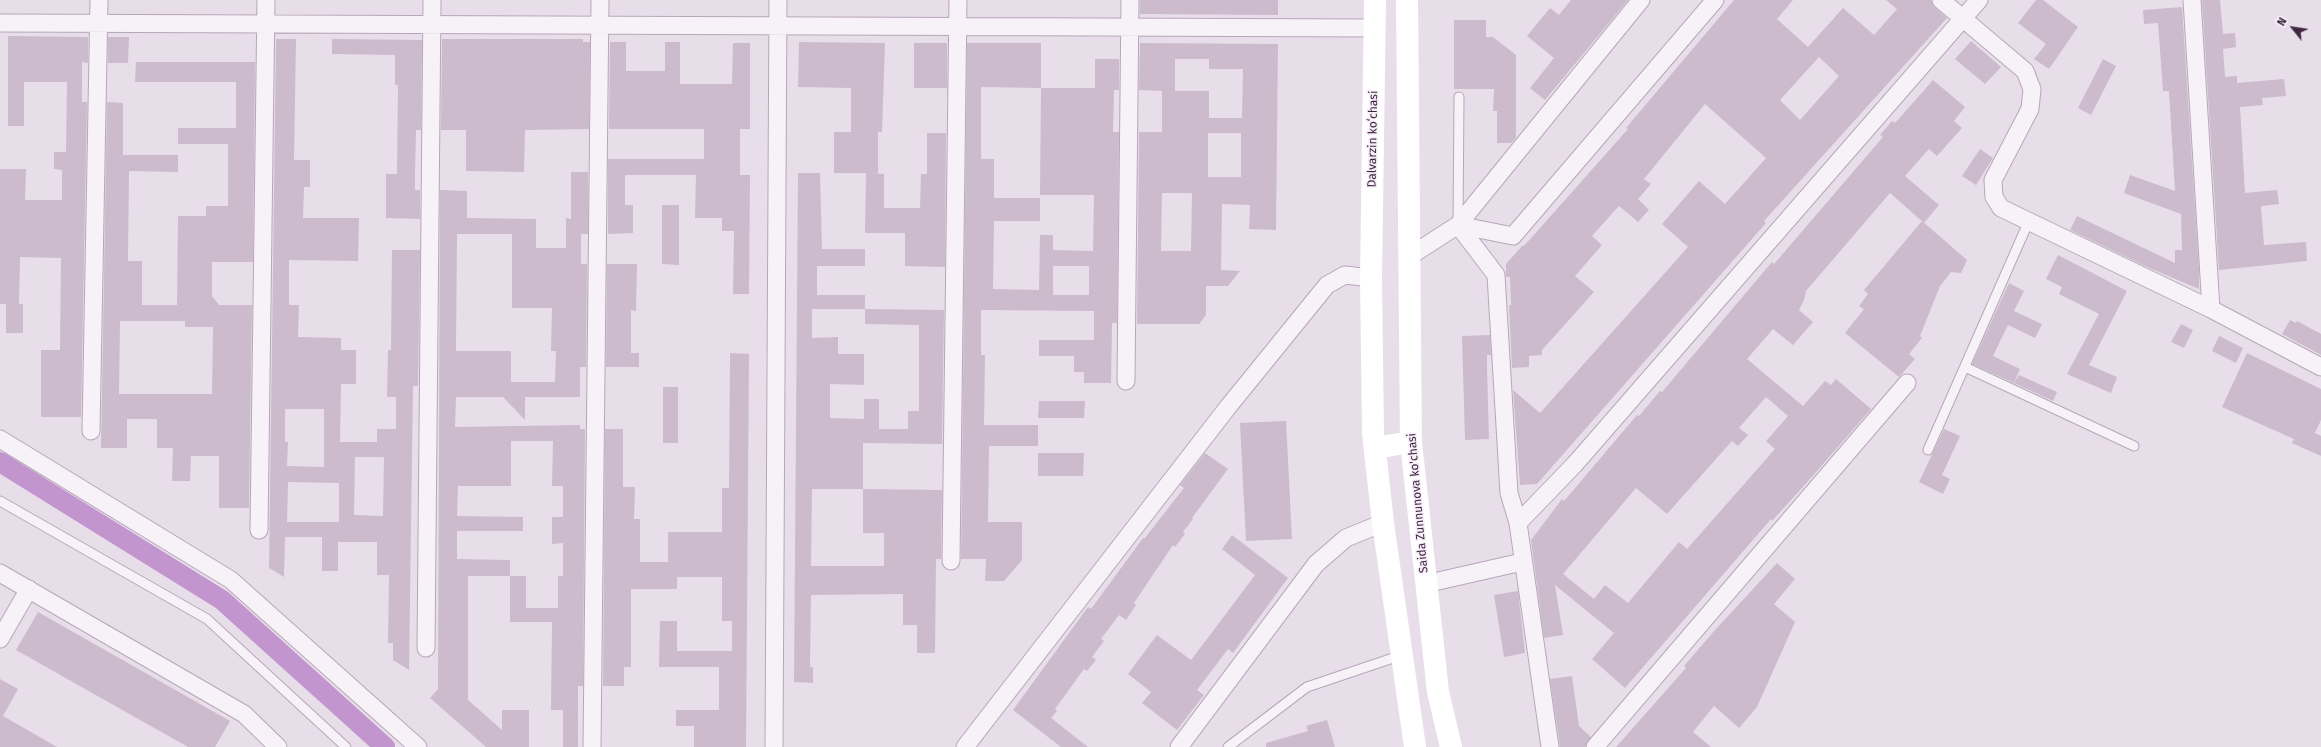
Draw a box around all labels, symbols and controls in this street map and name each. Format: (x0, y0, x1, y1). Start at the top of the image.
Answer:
north arrow (2273, 8, 2313, 48)
text: N (2275, 15, 2290, 28)
street label: Dalvarzin koʻchasi (1365, 91, 1381, 187)
street label: Saida Zunnunova ko'chasi (1405, 432, 1431, 574)

